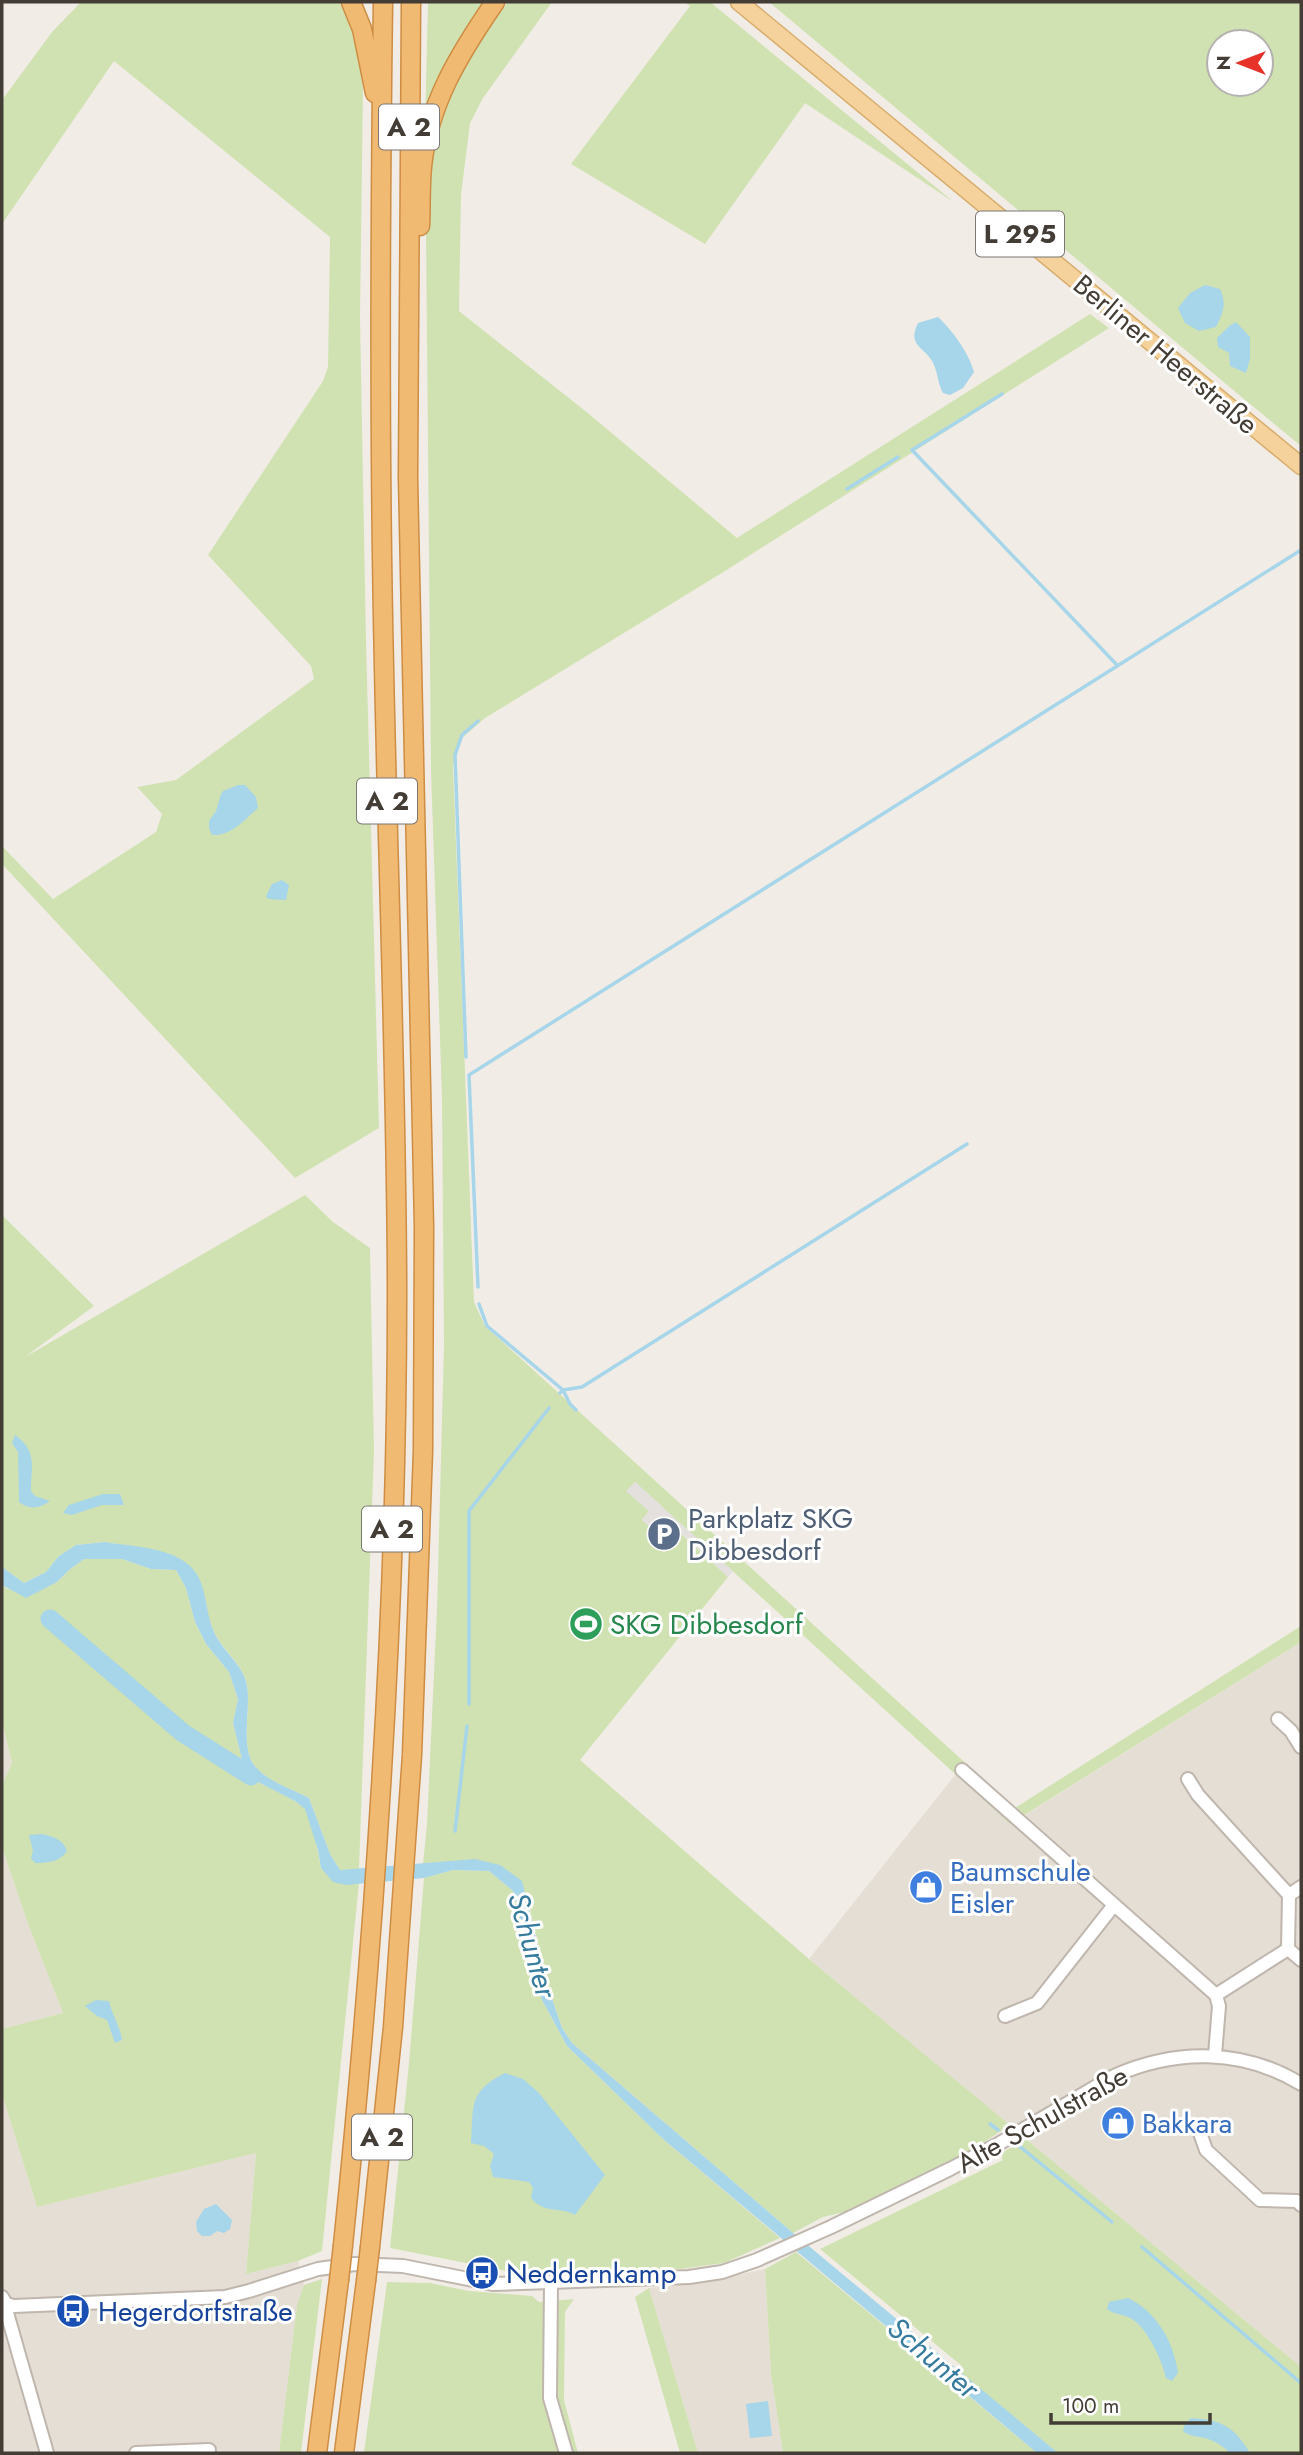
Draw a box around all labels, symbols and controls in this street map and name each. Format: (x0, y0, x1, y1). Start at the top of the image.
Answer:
north arrow (1205, 28, 1275, 98)
text: N (1210, 55, 1237, 71)
road number: A 2 (379, 104, 439, 150)
road number: L 295 (976, 212, 1064, 256)
street label: Berliner Heerstraße (1064, 265, 1267, 444)
road number: A 2 (357, 778, 417, 824)
place label: Parkplatz SKG Dibbesdorf (688, 1498, 853, 1571)
road number: A 2 (362, 1506, 422, 1552)
parking icon: Parkplatz SKG Dibbesdorf (645, 1515, 683, 1553)
place label: SKG Dibbesdorf (610, 1604, 804, 1645)
sports icon: SKG Dibbesdorf (567, 1605, 605, 1643)
place label: Baumschule Eisler (950, 1851, 1091, 1924)
shop icon: Baumschule Eisler (907, 1868, 945, 1906)
water label: Schunter (497, 1887, 569, 2004)
street label: Alte Schulstraße (949, 2055, 1135, 2184)
place label: Bakkara (1142, 2103, 1232, 2144)
shop icon: Bakkara (1099, 2104, 1137, 2142)
road number: A 2 (352, 2114, 412, 2160)
place label: Neddernkamp (506, 2253, 676, 2294)
bus stop icon: Neddernkamp (463, 2254, 501, 2292)
place label: Hegerdorfstraße (98, 2291, 293, 2332)
bus stop icon: Hegerdorfstraße (54, 2292, 92, 2330)
water label: Schunter (878, 2307, 990, 2410)
scale bar (1051, 2382, 1210, 2426)
text: 100 m (1062, 2391, 1119, 2421)

